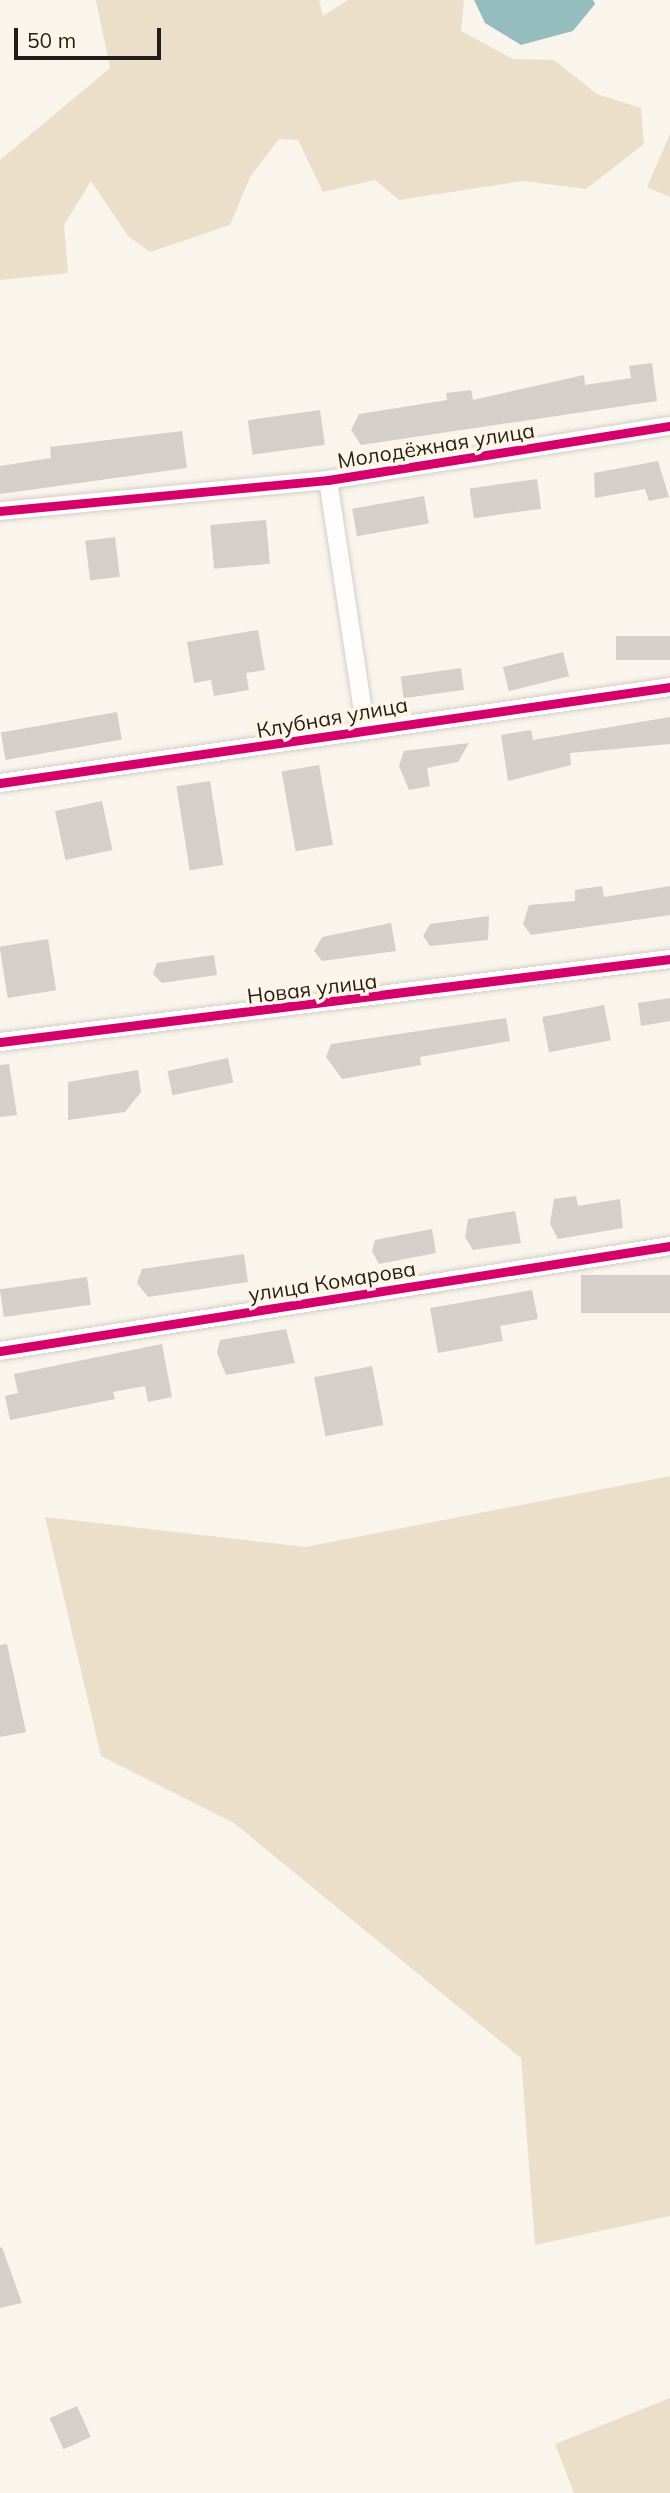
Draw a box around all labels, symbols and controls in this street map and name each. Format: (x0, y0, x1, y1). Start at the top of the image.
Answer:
scale bar (18, 14, 164, 58)
text: 50 m (27, 27, 76, 53)
street label: Молодёжная улица (336, 417, 536, 473)
street label: Клубная улица (254, 691, 410, 743)
street label: Новая улица (245, 968, 379, 1008)
street label: улица Комарова (247, 1255, 417, 1307)

